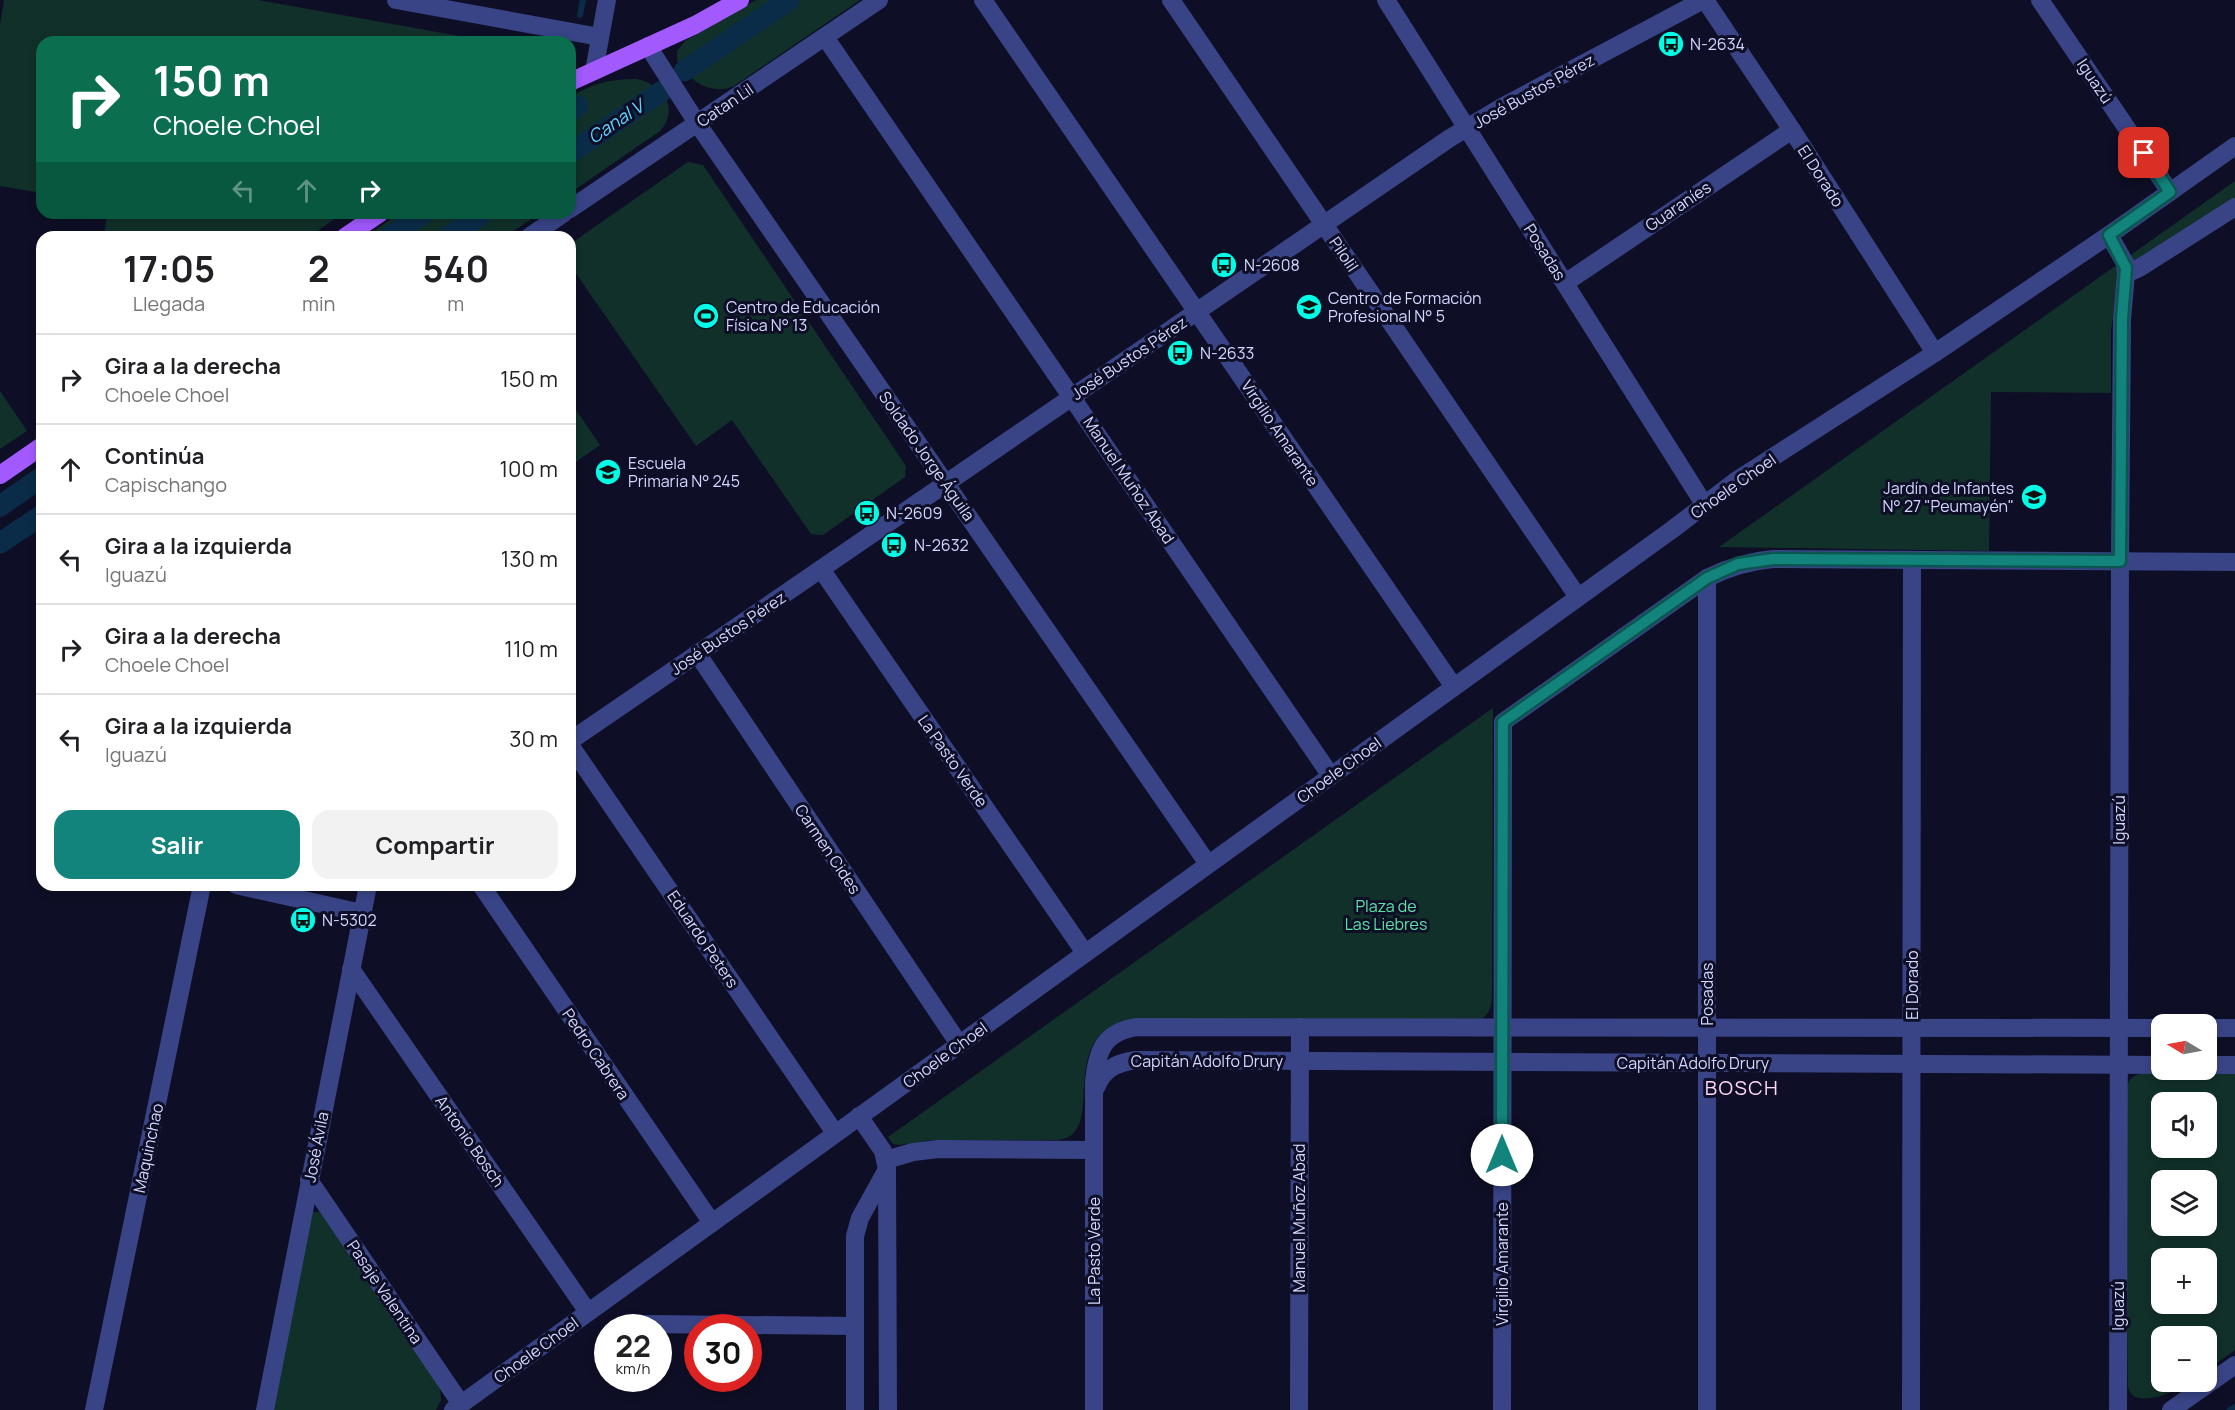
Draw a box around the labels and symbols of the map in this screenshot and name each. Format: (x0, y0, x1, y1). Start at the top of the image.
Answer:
bus stop icon: N-2634 (1656, 29, 1686, 59)
place label: N-2634 (1690, 33, 1745, 55)
street label: José Bustos Pérez (1470, 49, 1598, 133)
street label: Iguazú (2072, 54, 2118, 108)
street label: Catan Lil (692, 78, 758, 132)
water label: Canal V (583, 92, 651, 149)
pin (2118, 127, 2169, 178)
street label: El Dorado (1793, 141, 1849, 211)
street label: Guaraníes (1641, 176, 1715, 236)
street label: Posadas (1519, 219, 1571, 285)
street label: Pilolil (1324, 232, 1364, 276)
bus stop icon: N-2608 (1209, 250, 1239, 280)
place label: N-2608 (1244, 254, 1300, 276)
place label: Centro de Formación Profesional N° 5 (1328, 287, 1482, 327)
school or university icon: Centro de Formación Profesional N° 5 (1294, 292, 1324, 322)
place label: Centro de Educación Física N° 13 (726, 296, 880, 336)
sports icon: Centro de Educación Física N° 13 (691, 301, 721, 331)
street label: José Bustos Pérez (1067, 311, 1191, 405)
bus stop icon: N-2633 (1165, 338, 1195, 368)
place label: N-2633 (1200, 342, 1254, 364)
street label: Virgilio Amarante (1236, 376, 1324, 490)
street label: Soldado Jorge Águila (874, 387, 980, 525)
street label: Manuel Muñoz Abad (1078, 412, 1180, 548)
street label: Choele Choel (1686, 448, 1780, 524)
place label: Escuela Primaria N° 245 (628, 452, 740, 492)
school or university icon: Escuela Primaria N° 245 (593, 457, 623, 487)
place label: Jardín de Infantes N° 27 "Peumayén" (1883, 477, 2014, 517)
school or university icon: Jardín de Infantes N° 27 "Peumayén" (2019, 482, 2049, 512)
bus stop icon: N-2609 (852, 498, 882, 528)
place label: N-2609 (886, 502, 942, 524)
bus stop icon: N-2632 (879, 530, 909, 560)
place label: N-2632 (914, 534, 969, 556)
street label: José Bustos Pérez (666, 586, 790, 680)
street label: La Pasto Verde (913, 710, 993, 812)
street label: Choele Choel (1292, 732, 1386, 808)
street label: Iguazú (2108, 795, 2130, 845)
street label: Carmen Cides (790, 800, 866, 898)
street label: Eduardo Peters (662, 886, 744, 992)
park label: Plaza de Las Liebres (1345, 895, 1427, 935)
bus stop icon: N-5302 (288, 905, 318, 935)
place label: N-5302 (322, 909, 377, 931)
street label: El Dorado (1901, 950, 1923, 1020)
street label: Posadas (1696, 962, 1718, 1026)
street label: Pedro Cabrera (557, 1004, 635, 1104)
north arrow (2151, 1014, 2217, 1080)
street label: Choele Choel (898, 1017, 992, 1093)
street label: Capitán Adolfo Drury (1131, 1050, 1284, 1072)
street label: Capitán Adolfo Drury (1617, 1052, 1770, 1074)
district label: BOSCH (1705, 1074, 1779, 1101)
street label: Antonio Bosch (430, 1091, 510, 1191)
street label: Maquinchao (128, 1101, 168, 1195)
street label: José Ávila (298, 1110, 334, 1184)
position arrow (1470, 1123, 1534, 1187)
street label: Manuel Muñoz Abad (1288, 1144, 1310, 1292)
street label: La Pasto Verde (1083, 1197, 1105, 1305)
street label: Virgilio Amarante (1491, 1202, 1513, 1326)
street label: Pasaje Valentina (342, 1236, 428, 1348)
street label: Iguazú (2107, 1281, 2129, 1331)
street label: Choele Choel (489, 1312, 583, 1388)
speed limit sign: 30 (684, 1314, 762, 1392)

